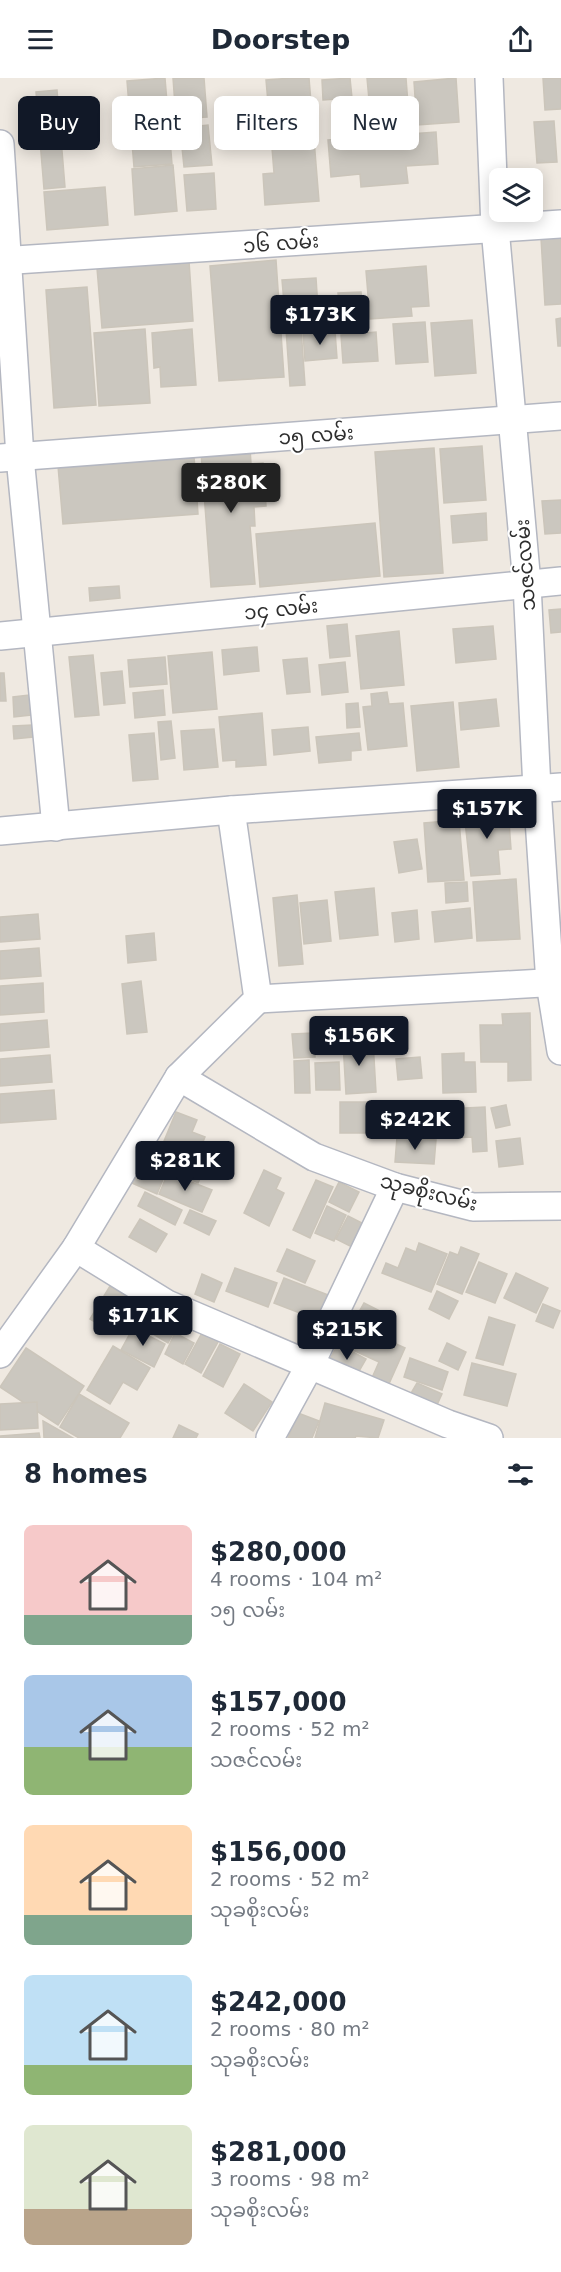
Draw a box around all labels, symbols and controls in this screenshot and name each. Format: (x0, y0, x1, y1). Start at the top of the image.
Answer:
icon: menu (24, 23, 57, 56)
icon: share (504, 23, 537, 56)
text: Doorstep (211, 24, 350, 55)
chip: Buy (18, 96, 100, 150)
chip: Rent (112, 96, 202, 150)
chip: Filters (214, 96, 319, 150)
chip: New (331, 96, 419, 150)
map controls (489, 168, 543, 222)
button: layers (489, 168, 543, 222)
street label: ၁၆ လမ်း (242, 226, 320, 258)
pin: $173K (278, 295, 362, 346)
text: $173K (284, 302, 356, 326)
street label: ၁၅ လမ်း (277, 418, 355, 454)
pin: $280K (189, 463, 273, 514)
text: $280K (195, 470, 267, 494)
street label: သဇင်လမ်း (508, 518, 540, 612)
street label: ၁၄ လမ်း (243, 591, 320, 629)
pin: $157K (445, 789, 529, 840)
text: $157K (451, 796, 523, 820)
pin: $156K (317, 1016, 401, 1067)
text: $156K (323, 1023, 395, 1047)
pin: $242K (373, 1100, 457, 1151)
text: $242K (379, 1107, 451, 1131)
pin: $281K (143, 1141, 227, 1192)
text: $281K (149, 1148, 221, 1172)
street label: သုခစိုးလမ်း (377, 1166, 481, 1221)
pin: $171K (101, 1296, 185, 1347)
text: $171K (107, 1303, 179, 1327)
pin: $215K (305, 1310, 389, 1361)
text: $215K (311, 1317, 383, 1341)
icon: filters (504, 1458, 537, 1491)
text: 8 homes (24, 1459, 148, 1489)
text: $280,000 (210, 1537, 347, 1567)
icon: home (72, 1549, 144, 1621)
text: 4 rooms · 104 m² (210, 1567, 382, 1591)
text: ၁၅ လမ်း (210, 1598, 285, 1622)
text: $157,000 (210, 1687, 347, 1717)
icon: home (72, 1699, 144, 1771)
text: 2 rooms · 52 m² (210, 1717, 370, 1741)
text: သဇင်လမ်း (210, 1748, 302, 1772)
text: $156,000 (210, 1837, 347, 1867)
icon: home (72, 1849, 144, 1921)
text: 2 rooms · 52 m² (210, 1867, 370, 1891)
text: သုခစိုးလမ်း (210, 1898, 309, 1922)
text: $242,000 (210, 1987, 347, 2017)
icon: home (72, 1999, 144, 2071)
text: 2 rooms · 80 m² (210, 2017, 370, 2041)
text: သုခစိုးလမ်း (210, 2048, 309, 2072)
text: $281,000 (210, 2137, 347, 2167)
icon: home (72, 2149, 144, 2221)
text: 3 rooms · 98 m² (210, 2167, 370, 2191)
text: သုခစိုးလမ်း (210, 2198, 309, 2222)

